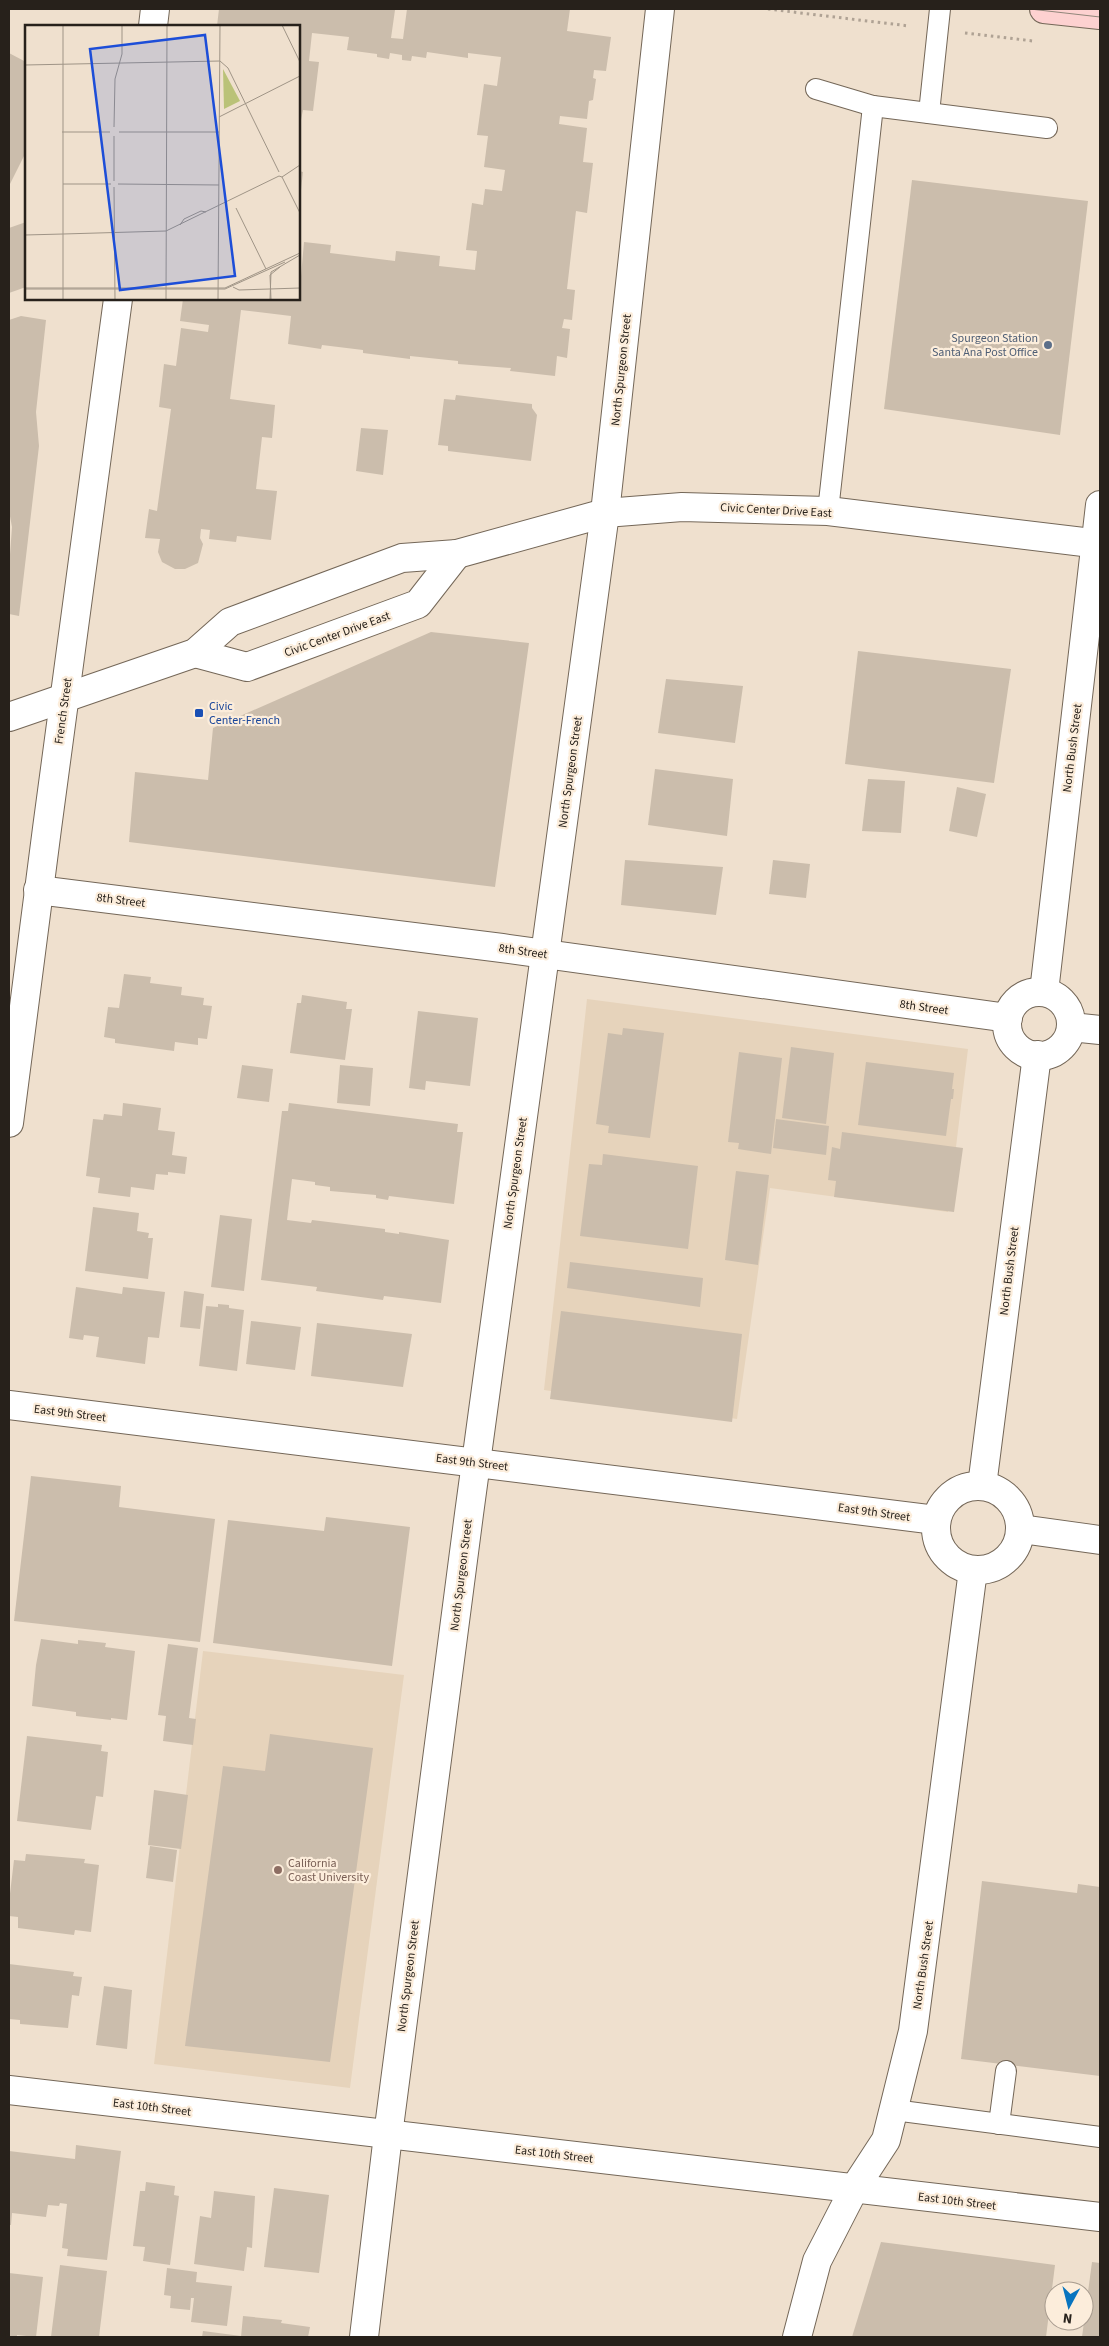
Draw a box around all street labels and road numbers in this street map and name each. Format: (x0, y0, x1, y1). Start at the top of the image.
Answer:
street label: North Spurgeon Street (607, 313, 636, 427)
street label: Civic Center Drive East (720, 499, 832, 522)
street label: Civic Center Drive East (282, 607, 393, 662)
street label: French Street (50, 677, 77, 745)
street label: North Bush Street (1059, 703, 1086, 793)
street label: North Spurgeon Street (554, 715, 587, 829)
street label: 8th Street (96, 889, 146, 912)
street label: 8th Street (497, 940, 548, 963)
street label: 8th Street (898, 996, 949, 1019)
street label: North Spurgeon Street (499, 1116, 532, 1230)
street label: North Bush Street (996, 1226, 1023, 1316)
street label: East 9th Street (33, 1401, 107, 1426)
street label: East 9th Street (435, 1450, 509, 1475)
street label: East 9th Street (837, 1499, 911, 1526)
street label: North Spurgeon Street (446, 1518, 477, 1632)
street label: North Spurgeon Street (393, 1919, 424, 2033)
street label: North Bush Street (909, 1920, 938, 2010)
street label: East 10th Street (112, 2094, 192, 2121)
street label: East 10th Street (514, 2141, 594, 2168)
street label: East 10th Street (917, 2188, 997, 2215)

